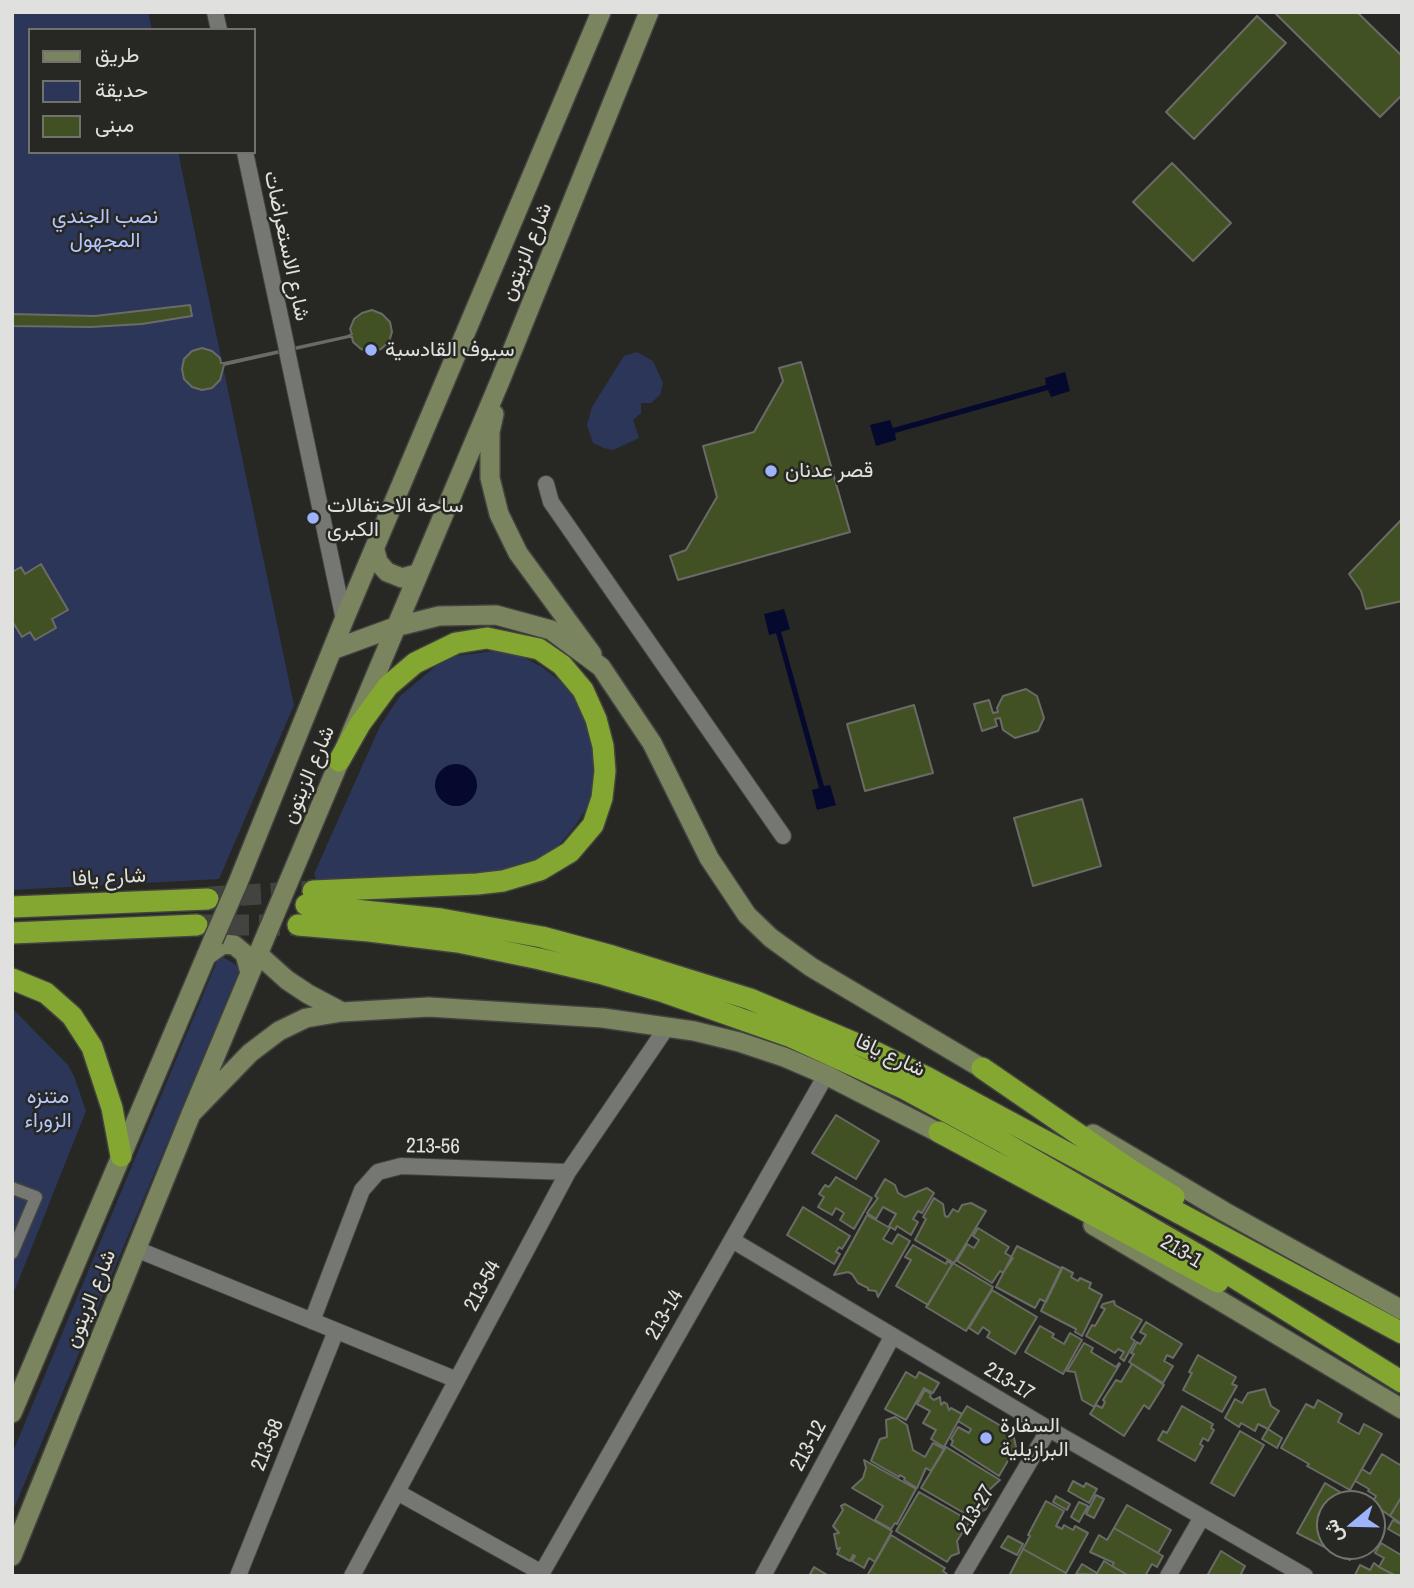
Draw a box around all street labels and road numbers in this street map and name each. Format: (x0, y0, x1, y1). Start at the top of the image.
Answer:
street label: شارع الاستعراضات (258, 169, 314, 323)
street label: شارع الزيتون (496, 199, 558, 305)
street label: شارع الزيتون (277, 722, 341, 828)
street label: شارع يافا (71, 863, 147, 893)
street label: شارع يافا (851, 1029, 929, 1083)
street label: 213-56 (406, 1134, 460, 1160)
street label: 213-1 (1156, 1230, 1206, 1274)
street label: شارع الزيتون (60, 1246, 122, 1352)
street label: 213-54 (459, 1256, 507, 1316)
street label: 213-14 (641, 1285, 689, 1345)
street label: 213-17 (980, 1357, 1038, 1407)
street label: 213-58 (246, 1415, 290, 1475)
street label: 213-12 (785, 1416, 833, 1476)
street label: 213-27 (951, 1481, 1001, 1539)

